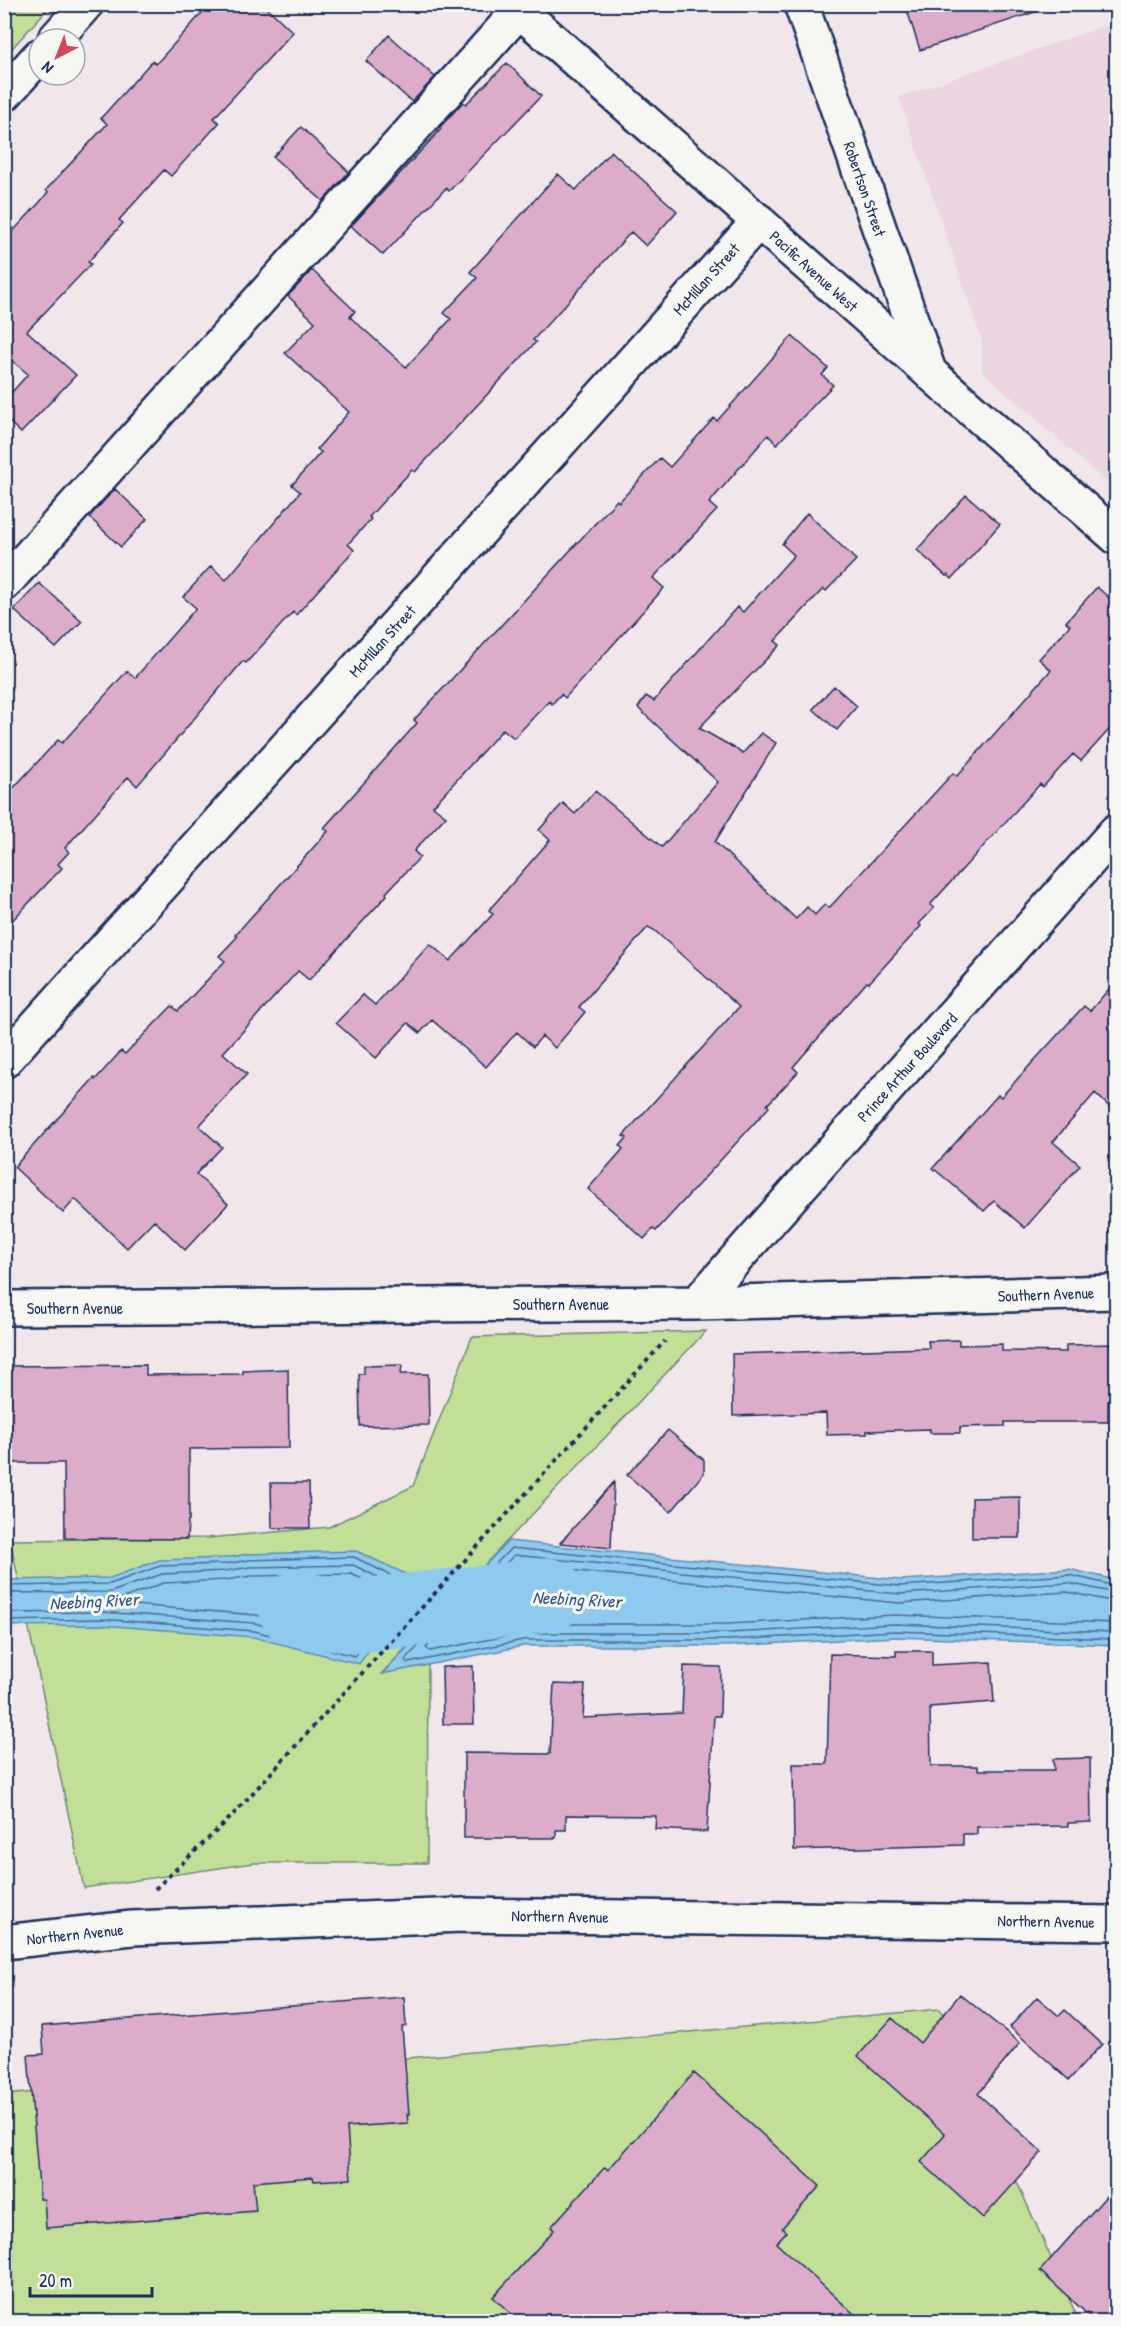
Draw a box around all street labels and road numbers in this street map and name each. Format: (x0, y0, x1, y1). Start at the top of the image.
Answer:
street label: Robertson Street (838, 139, 892, 240)
street label: Pacific Avenue West (765, 225, 863, 317)
street label: McMillan Street (668, 238, 745, 320)
street label: McMillan Street (344, 600, 421, 682)
street label: Prince Arthur Boulevard (852, 1008, 962, 1126)
street label: Southern Avenue (997, 1281, 1095, 1307)
street label: Southern Avenue (513, 1293, 610, 1315)
street label: Southern Avenue (27, 1297, 124, 1319)
street label: Northern Avenue (511, 1904, 609, 1928)
street label: Northern Avenue (997, 1909, 1095, 1933)
street label: Northern Avenue (25, 1918, 125, 1950)

